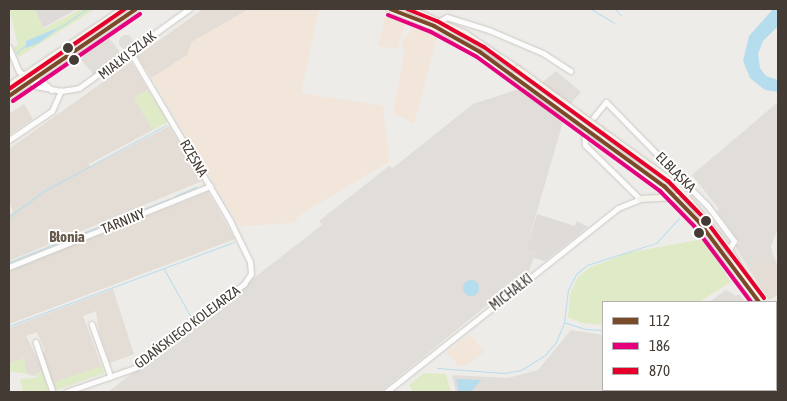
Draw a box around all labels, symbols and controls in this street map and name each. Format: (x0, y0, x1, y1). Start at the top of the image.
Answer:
street label: MIAŁKI SZLAK (95, 27, 159, 83)
unlabelled marker (63, 43, 73, 53)
unlabelled marker (69, 55, 79, 65)
street label: RZĘSNA (176, 136, 212, 180)
street label: ELBLĄSKA (652, 148, 700, 196)
street label: TARNINY (99, 205, 147, 237)
unlabelled marker (701, 216, 711, 226)
district label: Błonia (49, 228, 85, 246)
unlabelled marker (694, 228, 704, 238)
street label: MICHAŁKI (486, 270, 536, 314)
street label: GDAŃSKIEGO KOLEJARZA (131, 282, 243, 372)
legend (602, 301, 777, 391)
text: 112 (649, 312, 670, 329)
text: 186 (649, 337, 670, 354)
text: 870 (649, 362, 670, 379)

